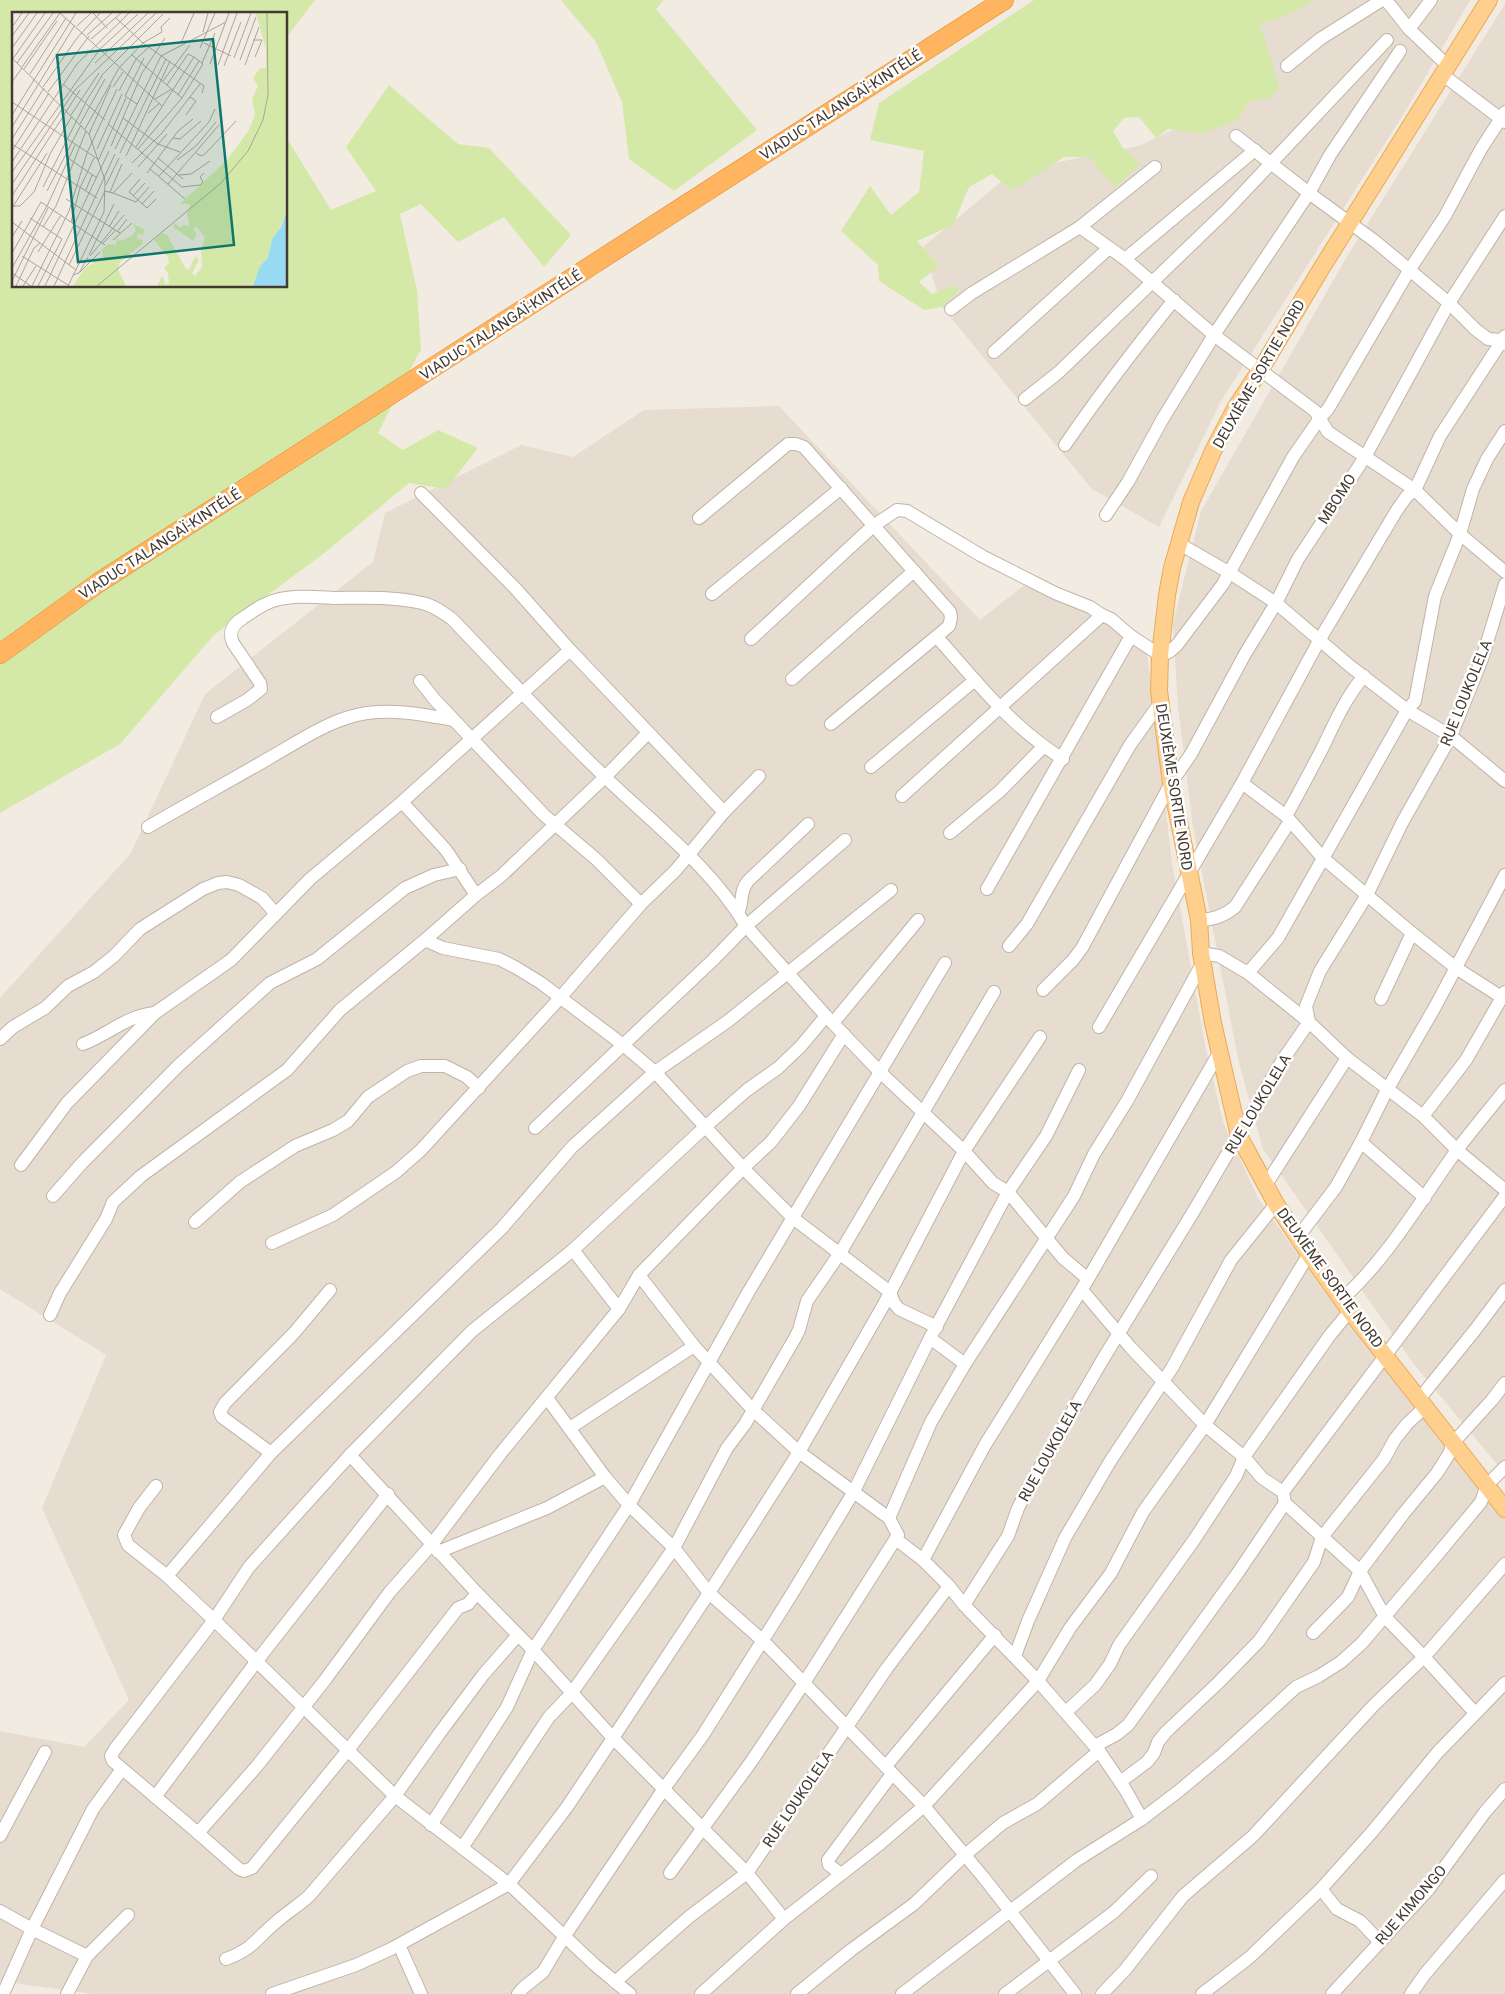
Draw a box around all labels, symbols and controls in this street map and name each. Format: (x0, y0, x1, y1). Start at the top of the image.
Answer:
inset map (12, 12, 288, 288)
street label: VIADUC TALANGAÏ-KINTÉLÉ (757, 46, 926, 164)
street label: VIADUC TALANGAÏ-KINTÉLÉ (417, 266, 586, 384)
street label: DEUXIÈME SORTIE NORD (1209, 296, 1309, 452)
street label: MBOMO (1314, 471, 1360, 527)
street label: VIADUC TALANGAÏ-KINTÉLÉ (76, 485, 245, 603)
street label: RUE LOUKOLELA (1436, 637, 1496, 749)
street label: DEUXIÈME SORTIE NORD (1152, 702, 1196, 872)
street label: RUE LOUKOLELA (1221, 1051, 1295, 1157)
street label: DEUXIÈME SORTIE NORD (1273, 1204, 1387, 1352)
street label: RUE LOUKOLELA (1015, 1397, 1085, 1505)
street label: RUE LOUKOLELA (759, 1747, 837, 1851)
street label: RUE KIMONGO (1372, 1862, 1450, 1948)

